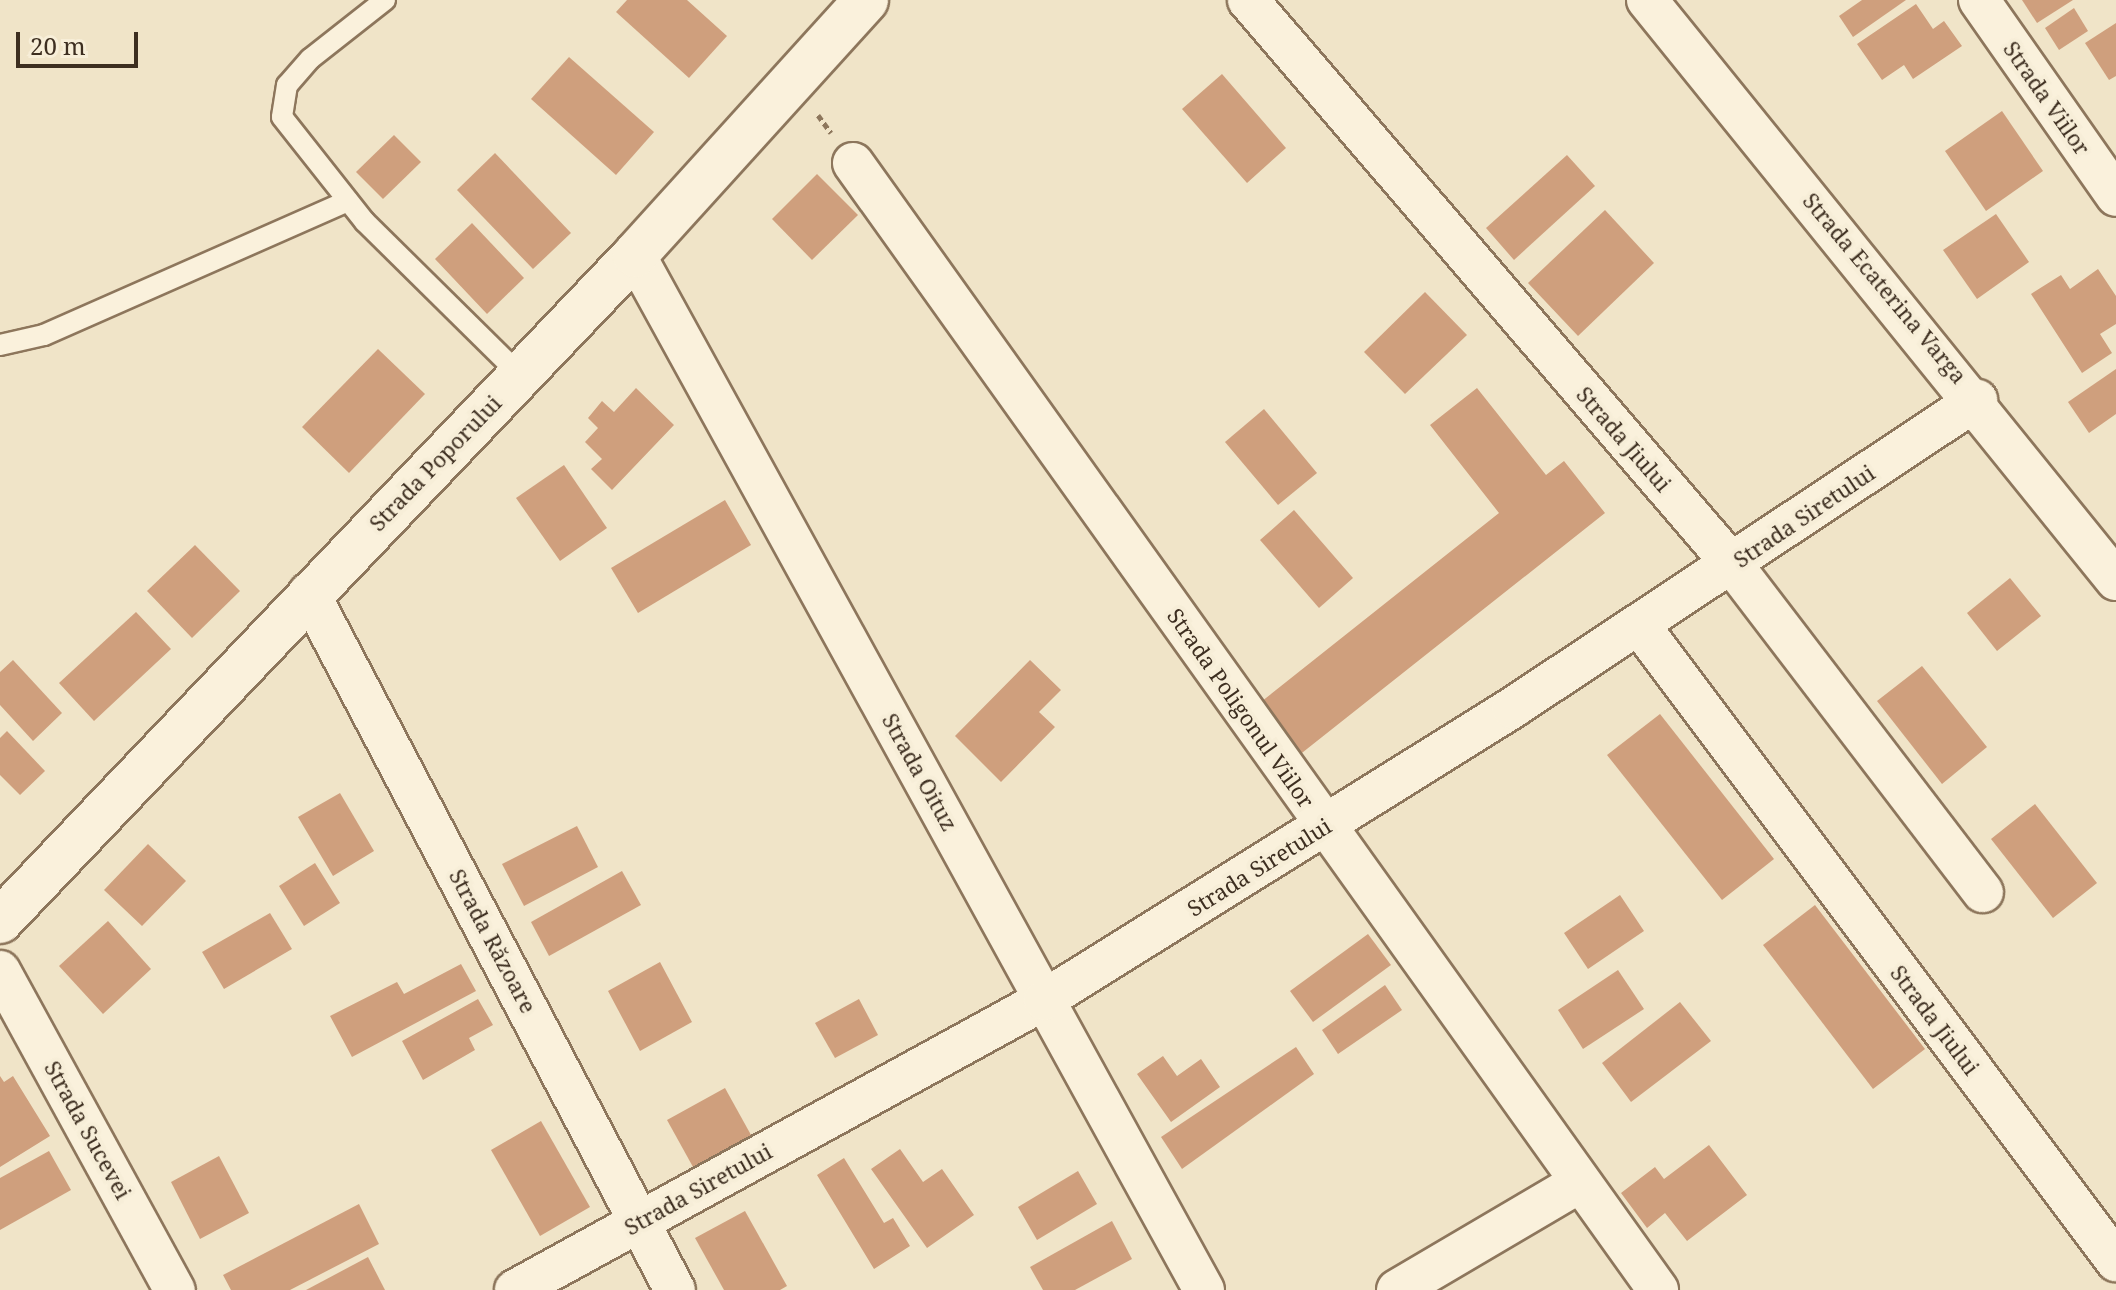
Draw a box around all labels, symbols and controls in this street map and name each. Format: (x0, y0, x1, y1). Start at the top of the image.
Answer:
scale bar (20, 16, 142, 66)
text: 20 m (30, 29, 86, 62)
street label: Strada Viilor (1998, 36, 2096, 160)
street label: Strada Ecaterina Varga (1798, 187, 1972, 389)
street label: Strada Jiului (1571, 381, 1677, 497)
street label: Strada Poporului (364, 390, 506, 536)
street label: Strada Siretului (1729, 459, 1879, 573)
street label: Strada Poligonul Viilor (1162, 603, 1320, 813)
street label: Strada Oituz (877, 709, 963, 835)
street label: Strada Siretului (1182, 812, 1336, 922)
street label: Strada Răzoare (444, 865, 542, 1017)
street label: Strada Jiului (1885, 960, 1985, 1080)
street label: Strada Sucevei (39, 1056, 137, 1204)
street label: Strada Siretului (620, 1138, 776, 1240)

